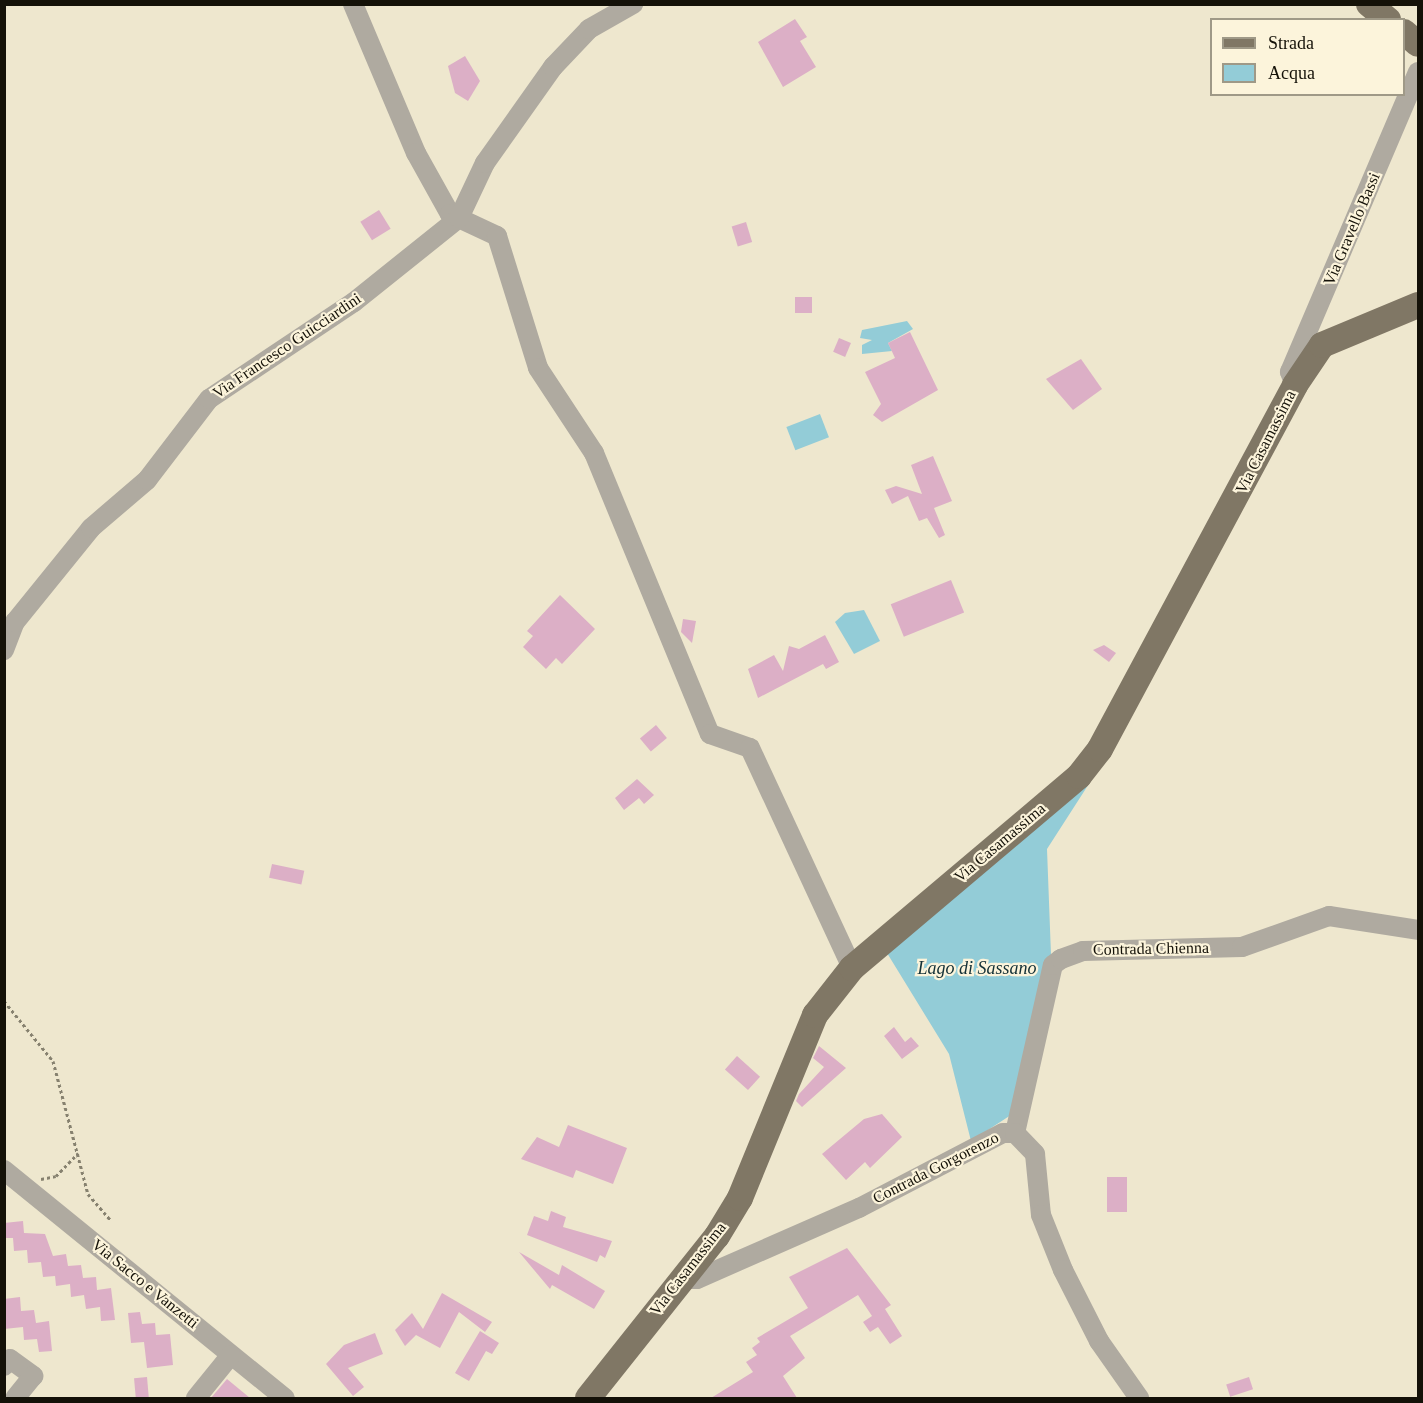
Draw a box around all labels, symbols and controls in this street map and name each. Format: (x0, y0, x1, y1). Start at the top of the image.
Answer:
legend (1210, 18, 1405, 96)
text: Strada (1268, 33, 1314, 53)
text: Acqua (1268, 63, 1315, 83)
street label: Via Gravello Bassi (1320, 170, 1384, 288)
street label: Via Francesco Guicciardini (209, 289, 365, 403)
street label: Via Casamassima (1232, 387, 1300, 497)
street label: Via Casamassima (950, 799, 1050, 887)
street label: Contrada Chienna (1093, 938, 1209, 960)
water label: Lago di Sassano (917, 957, 1037, 979)
street label: Contrada Gorgorenzo (870, 1128, 1002, 1208)
street label: Via Casamassima (646, 1218, 730, 1320)
street label: Via Sacco e Vanzetti (88, 1235, 202, 1333)

